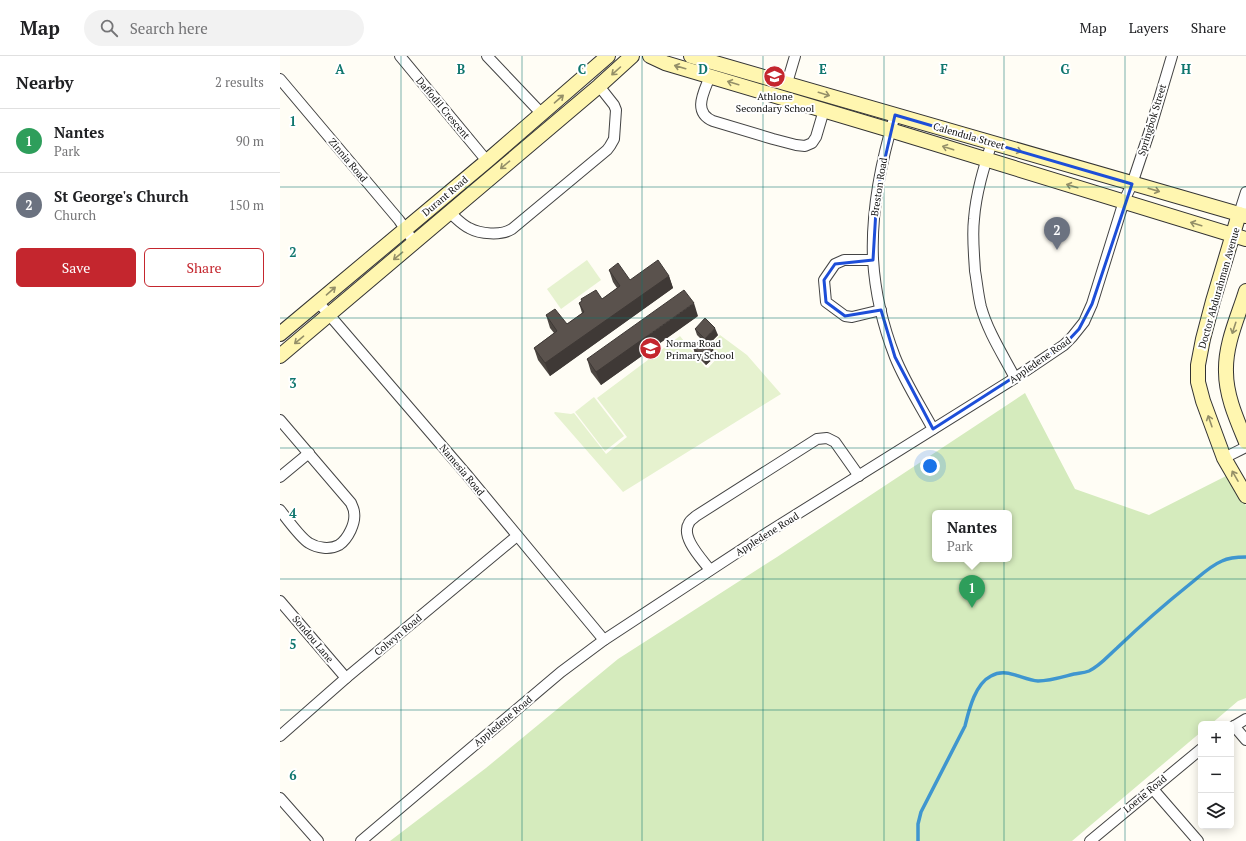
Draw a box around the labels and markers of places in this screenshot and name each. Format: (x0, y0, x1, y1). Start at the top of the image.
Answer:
school or university icon: Athlone Secondary School (762, 63, 788, 89)
place label: Athlone Secondary School (736, 90, 814, 115)
pin: 2 (1044, 217, 1070, 250)
school or university icon: Norma Road Primary School (638, 336, 664, 362)
place label: Norma Road Primary School (666, 337, 734, 362)
pin: 1 (959, 575, 985, 608)

